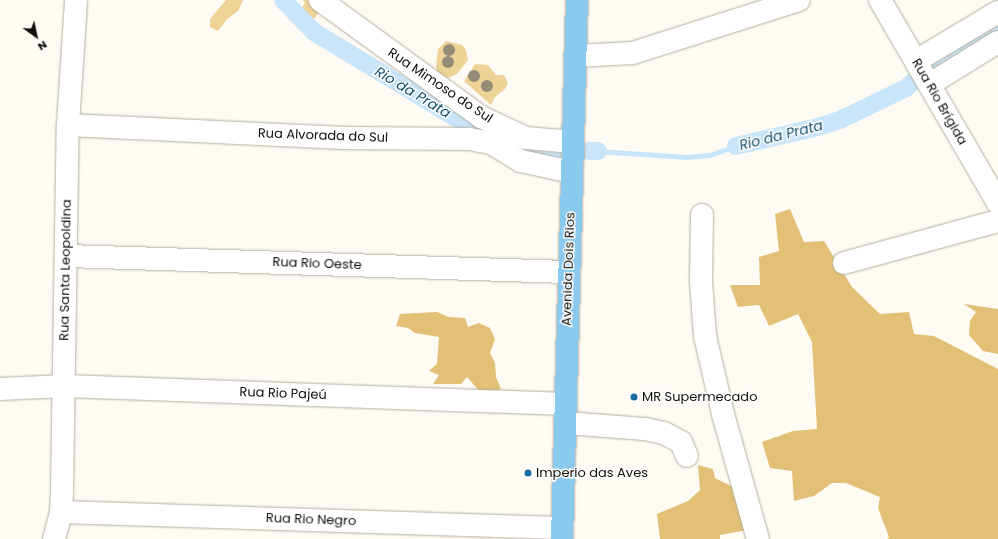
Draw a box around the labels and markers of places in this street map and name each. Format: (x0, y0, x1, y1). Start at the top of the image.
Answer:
place label: MR Supermecado (642, 389, 757, 405)
marker: MR Supermecado (629, 392, 639, 402)
place label: Imperio das Aves (536, 465, 648, 481)
marker: Imperio das Aves (523, 468, 533, 478)

